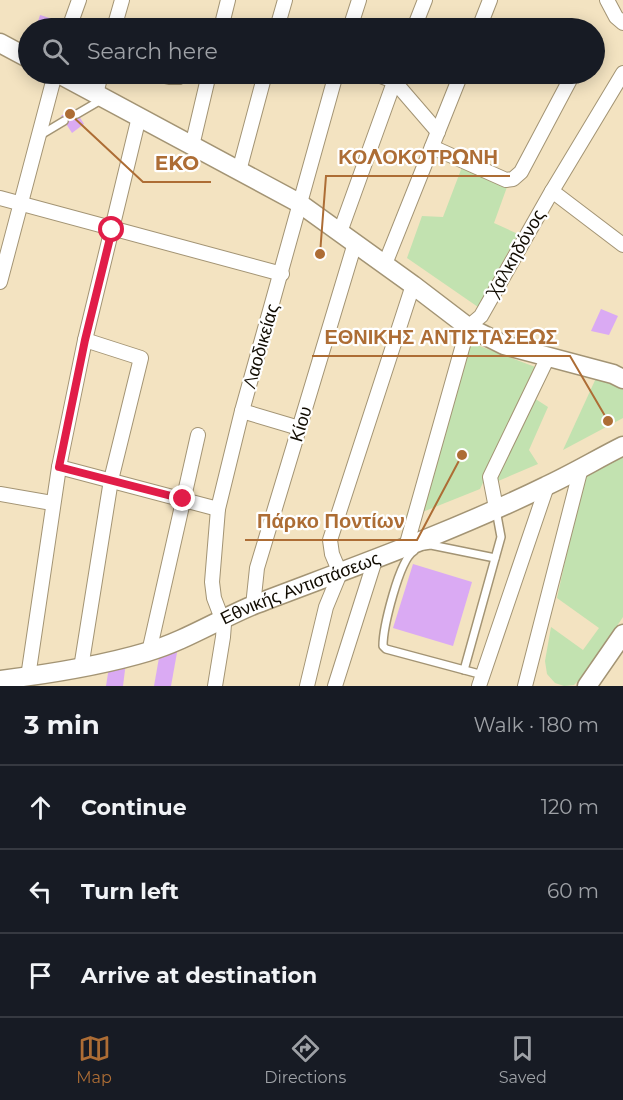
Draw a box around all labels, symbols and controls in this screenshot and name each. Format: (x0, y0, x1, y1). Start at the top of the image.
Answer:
search box (18, 18, 605, 84)
icon: search (39, 35, 72, 68)
text: Search here (87, 38, 218, 65)
callout: ΚΟΛΟΚΟΤΡΩΝΗ (326, 138, 510, 176)
callout: EKO (143, 144, 211, 182)
text: ΚΟΛΟΚΟΤΡΩΝΗ (338, 145, 498, 169)
text: EKO (155, 151, 199, 175)
street label: Χαλκηδόνος (481, 205, 550, 303)
route start (98, 216, 124, 242)
street label: Λαοδικείας (238, 301, 284, 391)
callout: ΕΘΝΙΚΗΣ ΑΝΤΙΣΤΑΣΕΩΣ (312, 318, 570, 356)
text: ΕΘΝΙΚΗΣ ΑΝΤΙΣΤΑΣΕΩΣ (324, 325, 558, 349)
street label: Κίου (285, 404, 317, 444)
route end (169, 485, 195, 511)
callout: Πάρκο Ποντίων (245, 502, 417, 540)
text: Πάρκο Ποντίων (257, 509, 405, 533)
street label: Εθνικής Αντιστάσεως (217, 547, 383, 630)
text: 3 min (24, 709, 100, 741)
text: Walk · 180 m (474, 713, 599, 737)
icon: ahead (24, 791, 57, 824)
text: Continue (81, 794, 187, 821)
text: 120 m (541, 795, 599, 819)
icon: left (24, 875, 57, 908)
text: Turn left (81, 878, 179, 905)
text: 60 m (547, 879, 599, 903)
icon: arrive (24, 959, 57, 992)
text: Arrive at destination (81, 962, 317, 989)
tab: Map (76, 1032, 112, 1087)
tab: Directions (264, 1032, 346, 1087)
tab: Saved (499, 1032, 547, 1087)

